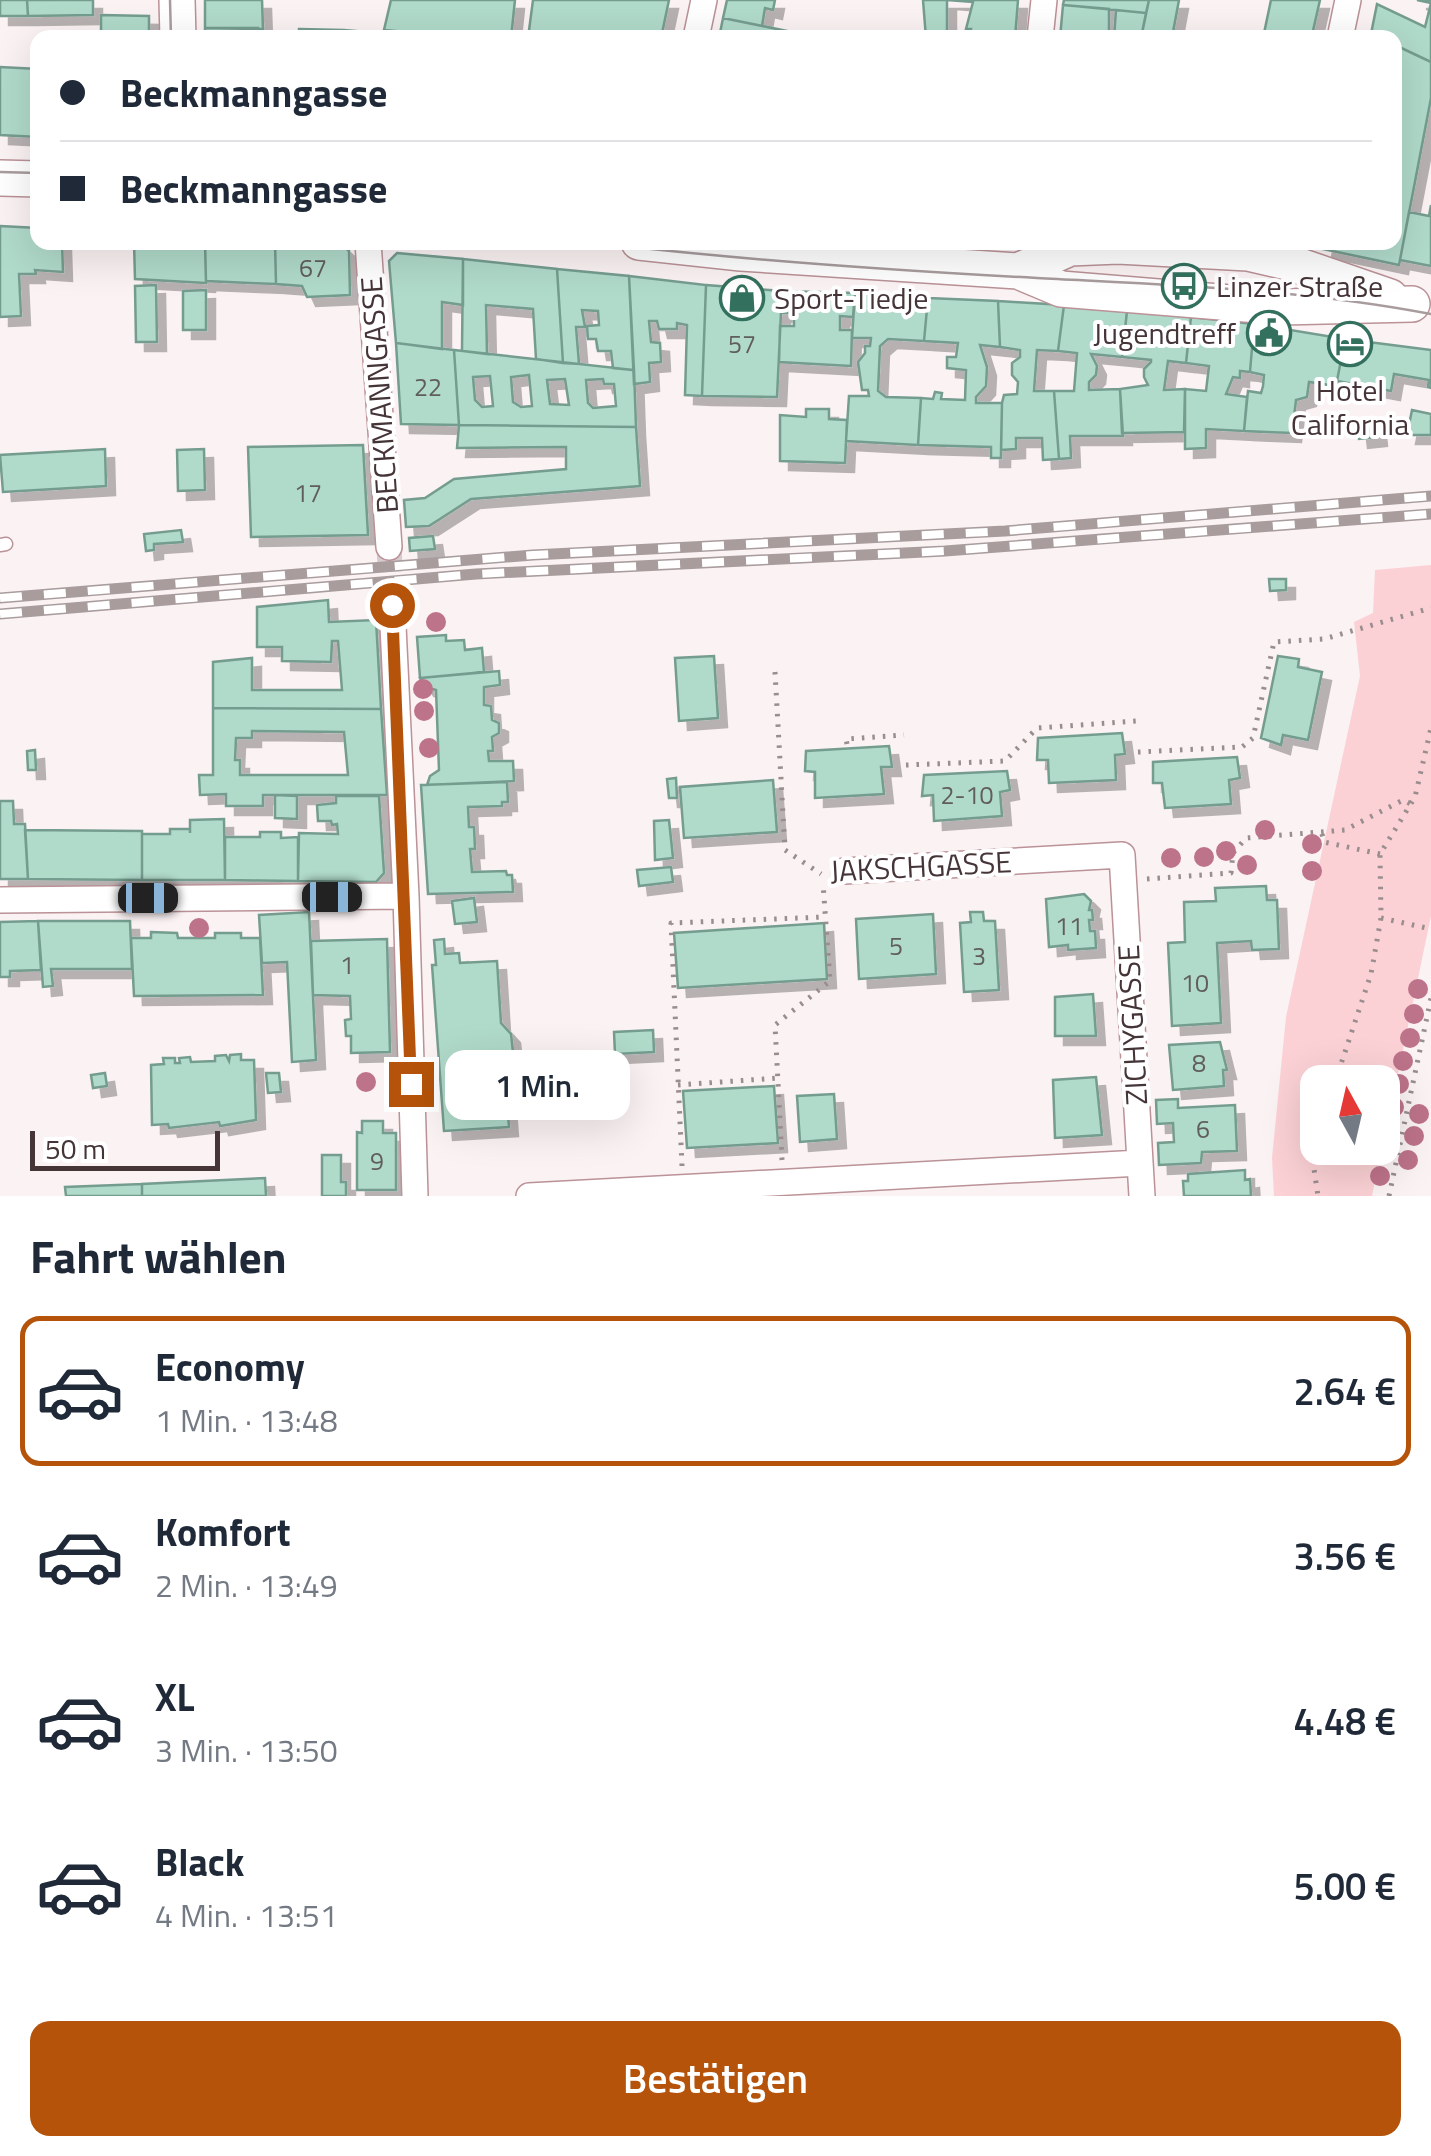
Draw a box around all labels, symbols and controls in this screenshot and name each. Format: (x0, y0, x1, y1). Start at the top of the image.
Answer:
text: Beckmanngasse (120, 64, 387, 122)
text: Beckmanngasse (120, 160, 387, 218)
house number: 67 (299, 249, 327, 287)
bus stop icon: Linzer Straße (1161, 263, 1207, 309)
place label: Linzer Straße (1216, 263, 1383, 309)
street label: BECKMANNGASSE (348, 275, 410, 515)
shop icon: Sport-Tiedje (719, 275, 765, 321)
place label: Sport-Tiedje (774, 275, 928, 321)
place label: Jugendtreff (1093, 310, 1236, 356)
public building icon: Jugendtreff (1246, 310, 1292, 356)
hotel icon: Hotel California (1327, 321, 1373, 367)
house number: 57 (728, 325, 756, 363)
place label: Hotel California (1291, 367, 1409, 447)
house number: 22 (414, 368, 442, 406)
house number: 17 (294, 474, 322, 512)
route start (370, 583, 415, 628)
house number: 2-10 (941, 776, 993, 814)
street label: JAKSCHGASSE (829, 838, 1013, 894)
car (302, 882, 362, 912)
car (118, 883, 178, 913)
house number: 11 (1055, 907, 1083, 945)
house number: 5 (889, 927, 903, 965)
house number: 3 (972, 937, 986, 975)
street label: ZICHYGASSE (1105, 944, 1159, 1106)
house number: 1 (340, 946, 354, 984)
house number: 10 (1181, 964, 1209, 1002)
house number: 8 (1192, 1044, 1206, 1082)
callout: 1 Min. (446, 1049, 631, 1119)
text: 1 Min. (495, 1061, 580, 1109)
route end (389, 1062, 434, 1107)
north arrow (1300, 1065, 1400, 1165)
map controls (1300, 1065, 1400, 1165)
house number: 6 (1196, 1110, 1210, 1148)
scale bar (30, 1126, 220, 1170)
text: 50 m (45, 1127, 106, 1170)
house number: 9 (370, 1142, 384, 1180)
text: Fahrt wählen (30, 1222, 287, 1290)
text: Economy (155, 1338, 305, 1396)
icon: car (35, 1346, 125, 1436)
text: 2.64 € (1293, 1362, 1396, 1420)
text: 1 Min. · 13:48 (155, 1396, 338, 1444)
text: Komfort (155, 1503, 291, 1561)
icon: car (35, 1511, 125, 1601)
text: 3.56 € (1293, 1527, 1396, 1585)
text: 2 Min. · 13:49 (155, 1561, 338, 1609)
text: XL (155, 1668, 195, 1726)
icon: car (35, 1676, 125, 1766)
text: 4.48 € (1293, 1692, 1396, 1750)
text: 3 Min. · 13:50 (155, 1726, 338, 1774)
text: Black (155, 1833, 244, 1891)
icon: car (35, 1841, 125, 1931)
text: 5.00 € (1293, 1857, 1396, 1915)
text: 4 Min. · 13:51 (155, 1891, 338, 1939)
button: Bestätigen (30, 2021, 1401, 2136)

